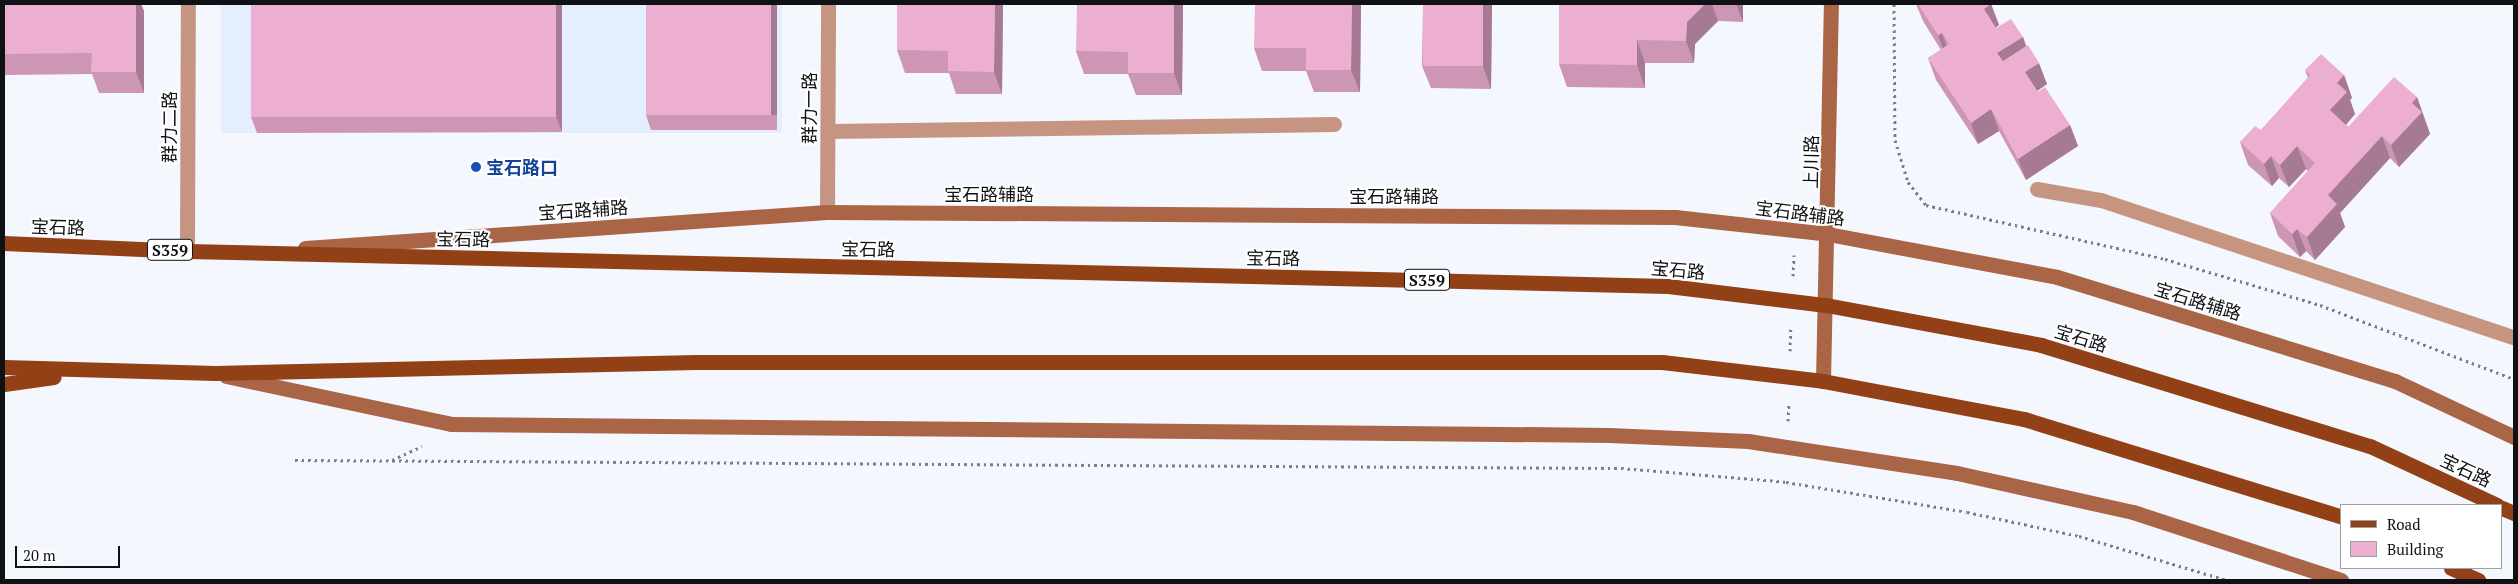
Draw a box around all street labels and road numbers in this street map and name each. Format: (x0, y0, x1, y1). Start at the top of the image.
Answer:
street label: 群力一路 (798, 72, 820, 144)
street label: 群力二路 (158, 91, 180, 163)
street label: 上川路 (1800, 135, 1822, 189)
street label: 宝石路辅路 (944, 183, 1034, 205)
street label: 宝石路辅路 (1349, 185, 1439, 207)
street label: 宝石路辅路 (537, 196, 629, 224)
street label: 宝石路辅路 (1754, 197, 1846, 229)
street label: 宝石路 (31, 215, 85, 239)
street label: 宝石路 (436, 228, 490, 250)
road number: S359 (146, 236, 194, 264)
street label: 宝石路 (841, 238, 895, 260)
street label: 宝石路 (1246, 247, 1300, 269)
street label: 宝石路 (1650, 257, 1706, 283)
road number: S359 (1403, 266, 1451, 294)
street label: 宝石路辅路 (2152, 278, 2244, 324)
street label: 宝石路 (2052, 320, 2110, 356)
street label: 宝石路 (2437, 449, 2495, 491)

